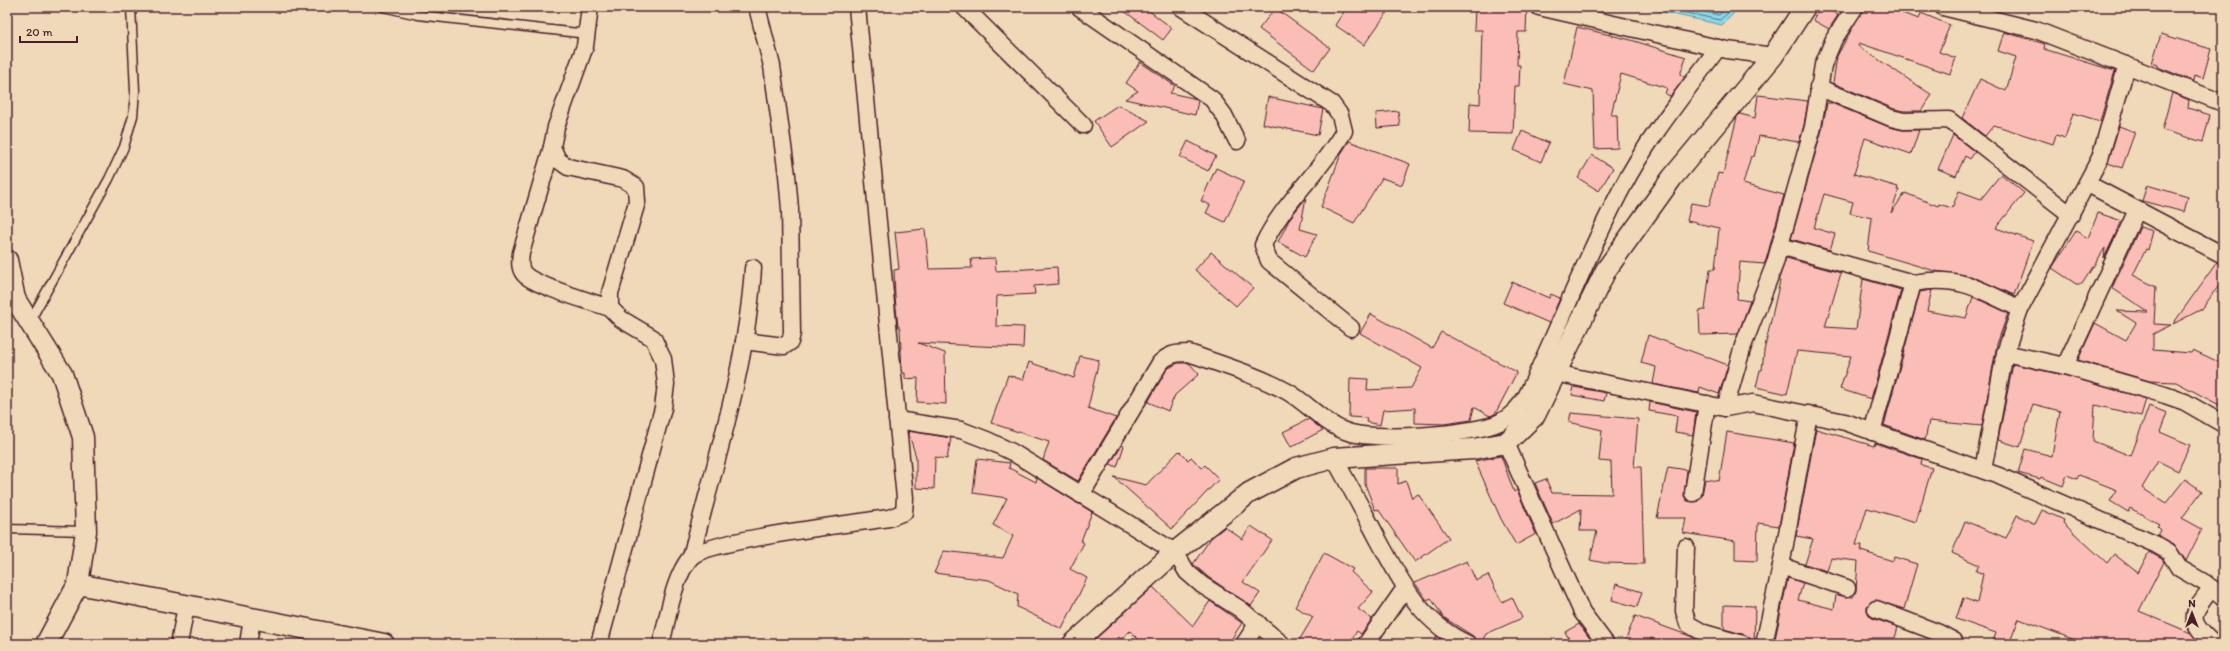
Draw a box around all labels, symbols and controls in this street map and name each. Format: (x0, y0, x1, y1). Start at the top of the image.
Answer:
scale bar (20, 18, 77, 44)
text: 20 m (26, 25, 53, 39)
north arrow (2172, 593, 2212, 633)
text: N (2188, 597, 2196, 610)

